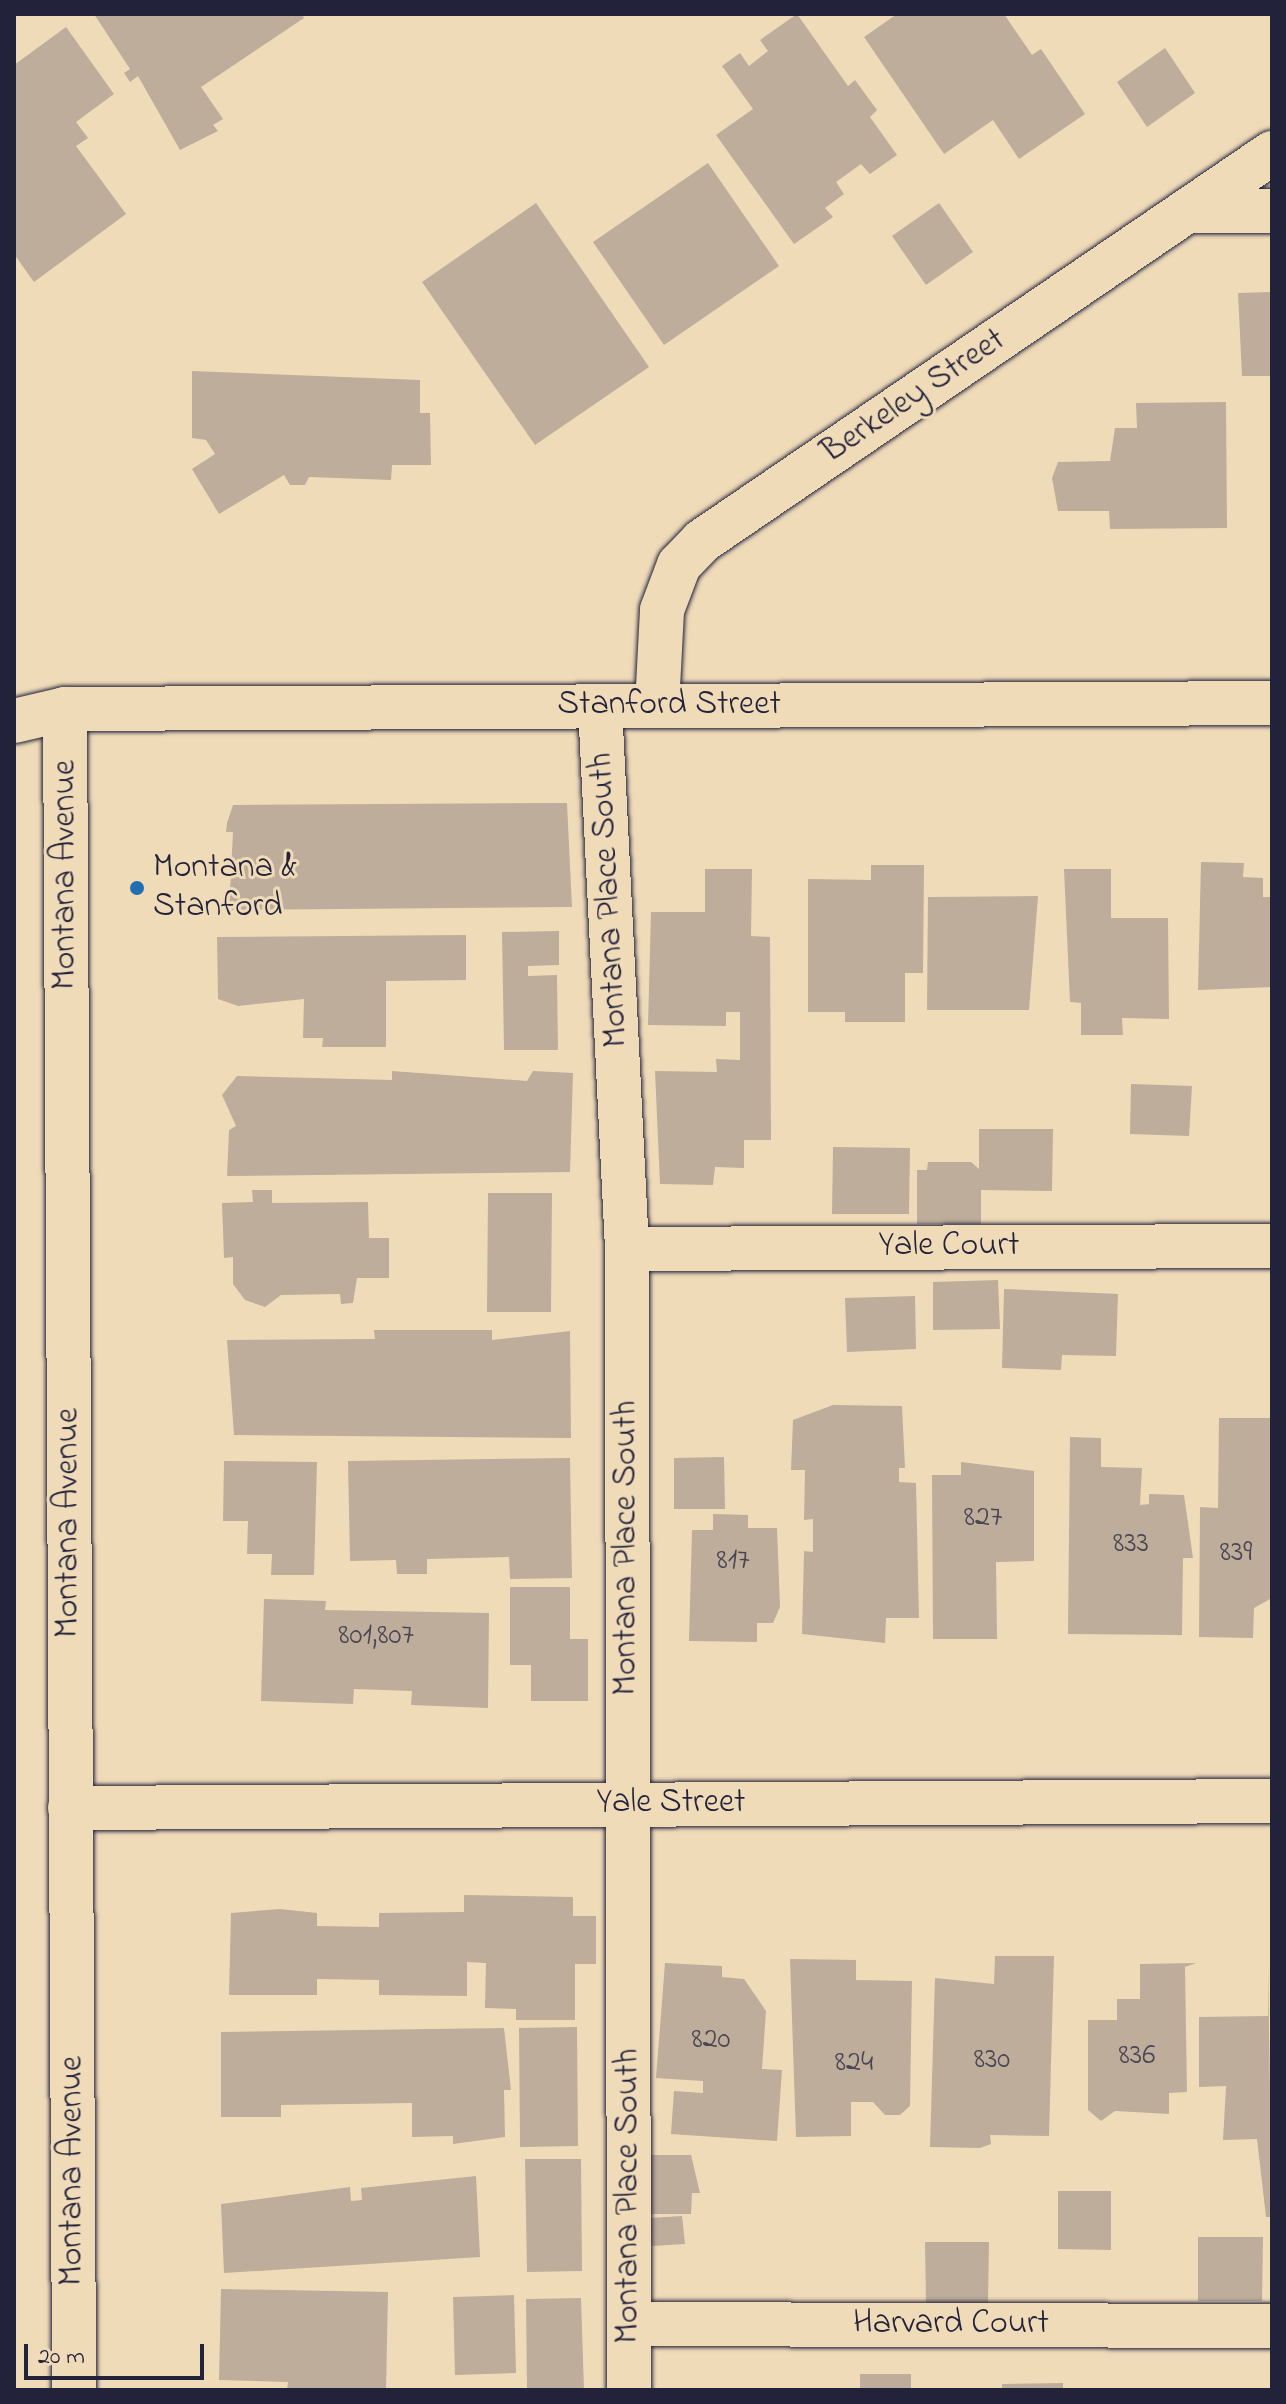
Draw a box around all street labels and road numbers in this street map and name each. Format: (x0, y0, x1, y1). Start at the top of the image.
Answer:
street label: Berkeley Street (814, 321, 1014, 473)
street label: Stanford Street (557, 686, 781, 726)
street label: Montana Place South (582, 751, 638, 1049)
street label: Montana Avenue (46, 760, 86, 990)
street label: Yale Court (878, 1227, 1020, 1267)
street label: Montana Place South (607, 1400, 647, 1696)
street label: Montana Avenue (49, 1408, 89, 1638)
street label: Yale Street (596, 1784, 746, 1824)
street label: Montana Place South (609, 2048, 649, 2344)
street label: Montana Avenue (53, 2056, 93, 2286)
street label: Harvard Court (853, 2305, 1049, 2345)

